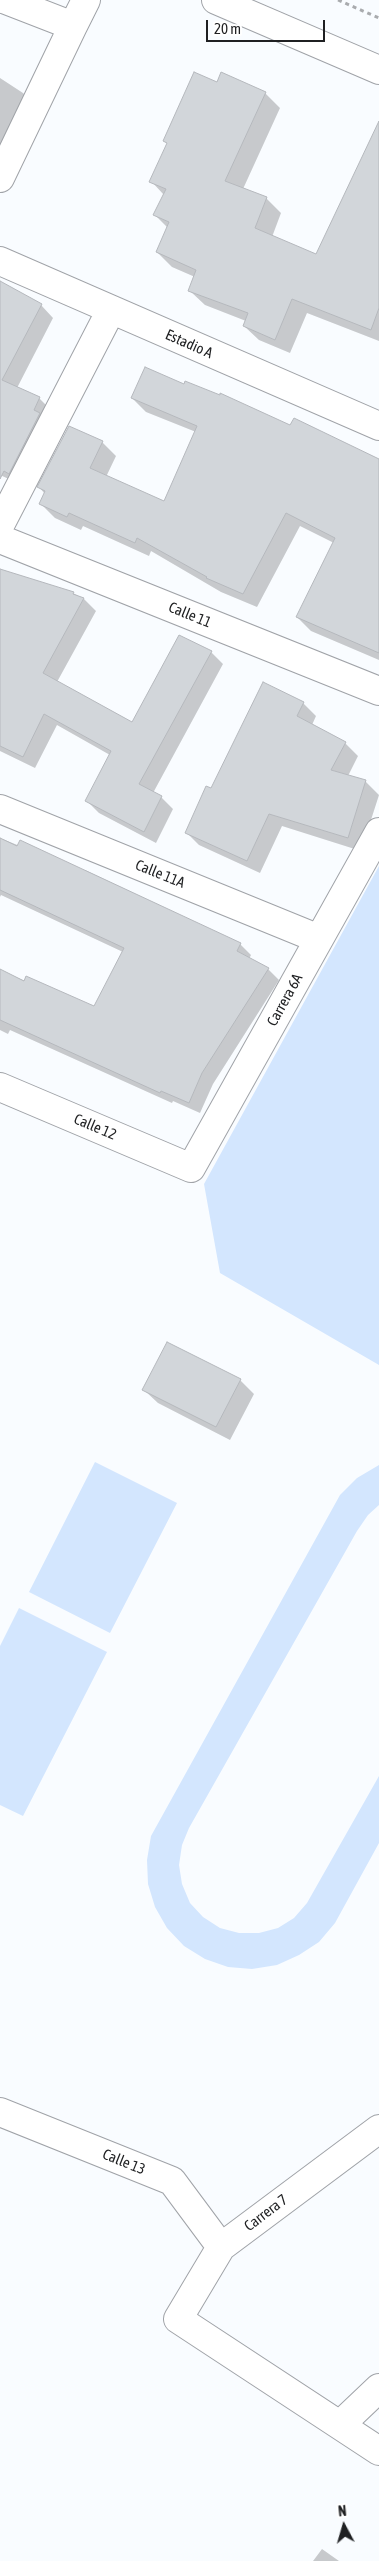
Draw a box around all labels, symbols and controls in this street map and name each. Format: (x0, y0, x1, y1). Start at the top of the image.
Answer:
scale bar (209, 10, 328, 42)
text: 20 m (214, 20, 241, 37)
street label: Estadio A (163, 326, 215, 362)
street label: Calle 11 (166, 598, 214, 632)
street label: Calle 11A (133, 856, 187, 892)
street label: Carrera 6A (263, 971, 307, 1029)
street label: Calle 12 (71, 1110, 119, 1144)
street label: Calle 13 (100, 2145, 148, 2179)
street label: Carrera 7 (241, 2191, 291, 2235)
north arrow (319, 2501, 369, 2551)
text: N (337, 2503, 347, 2519)

